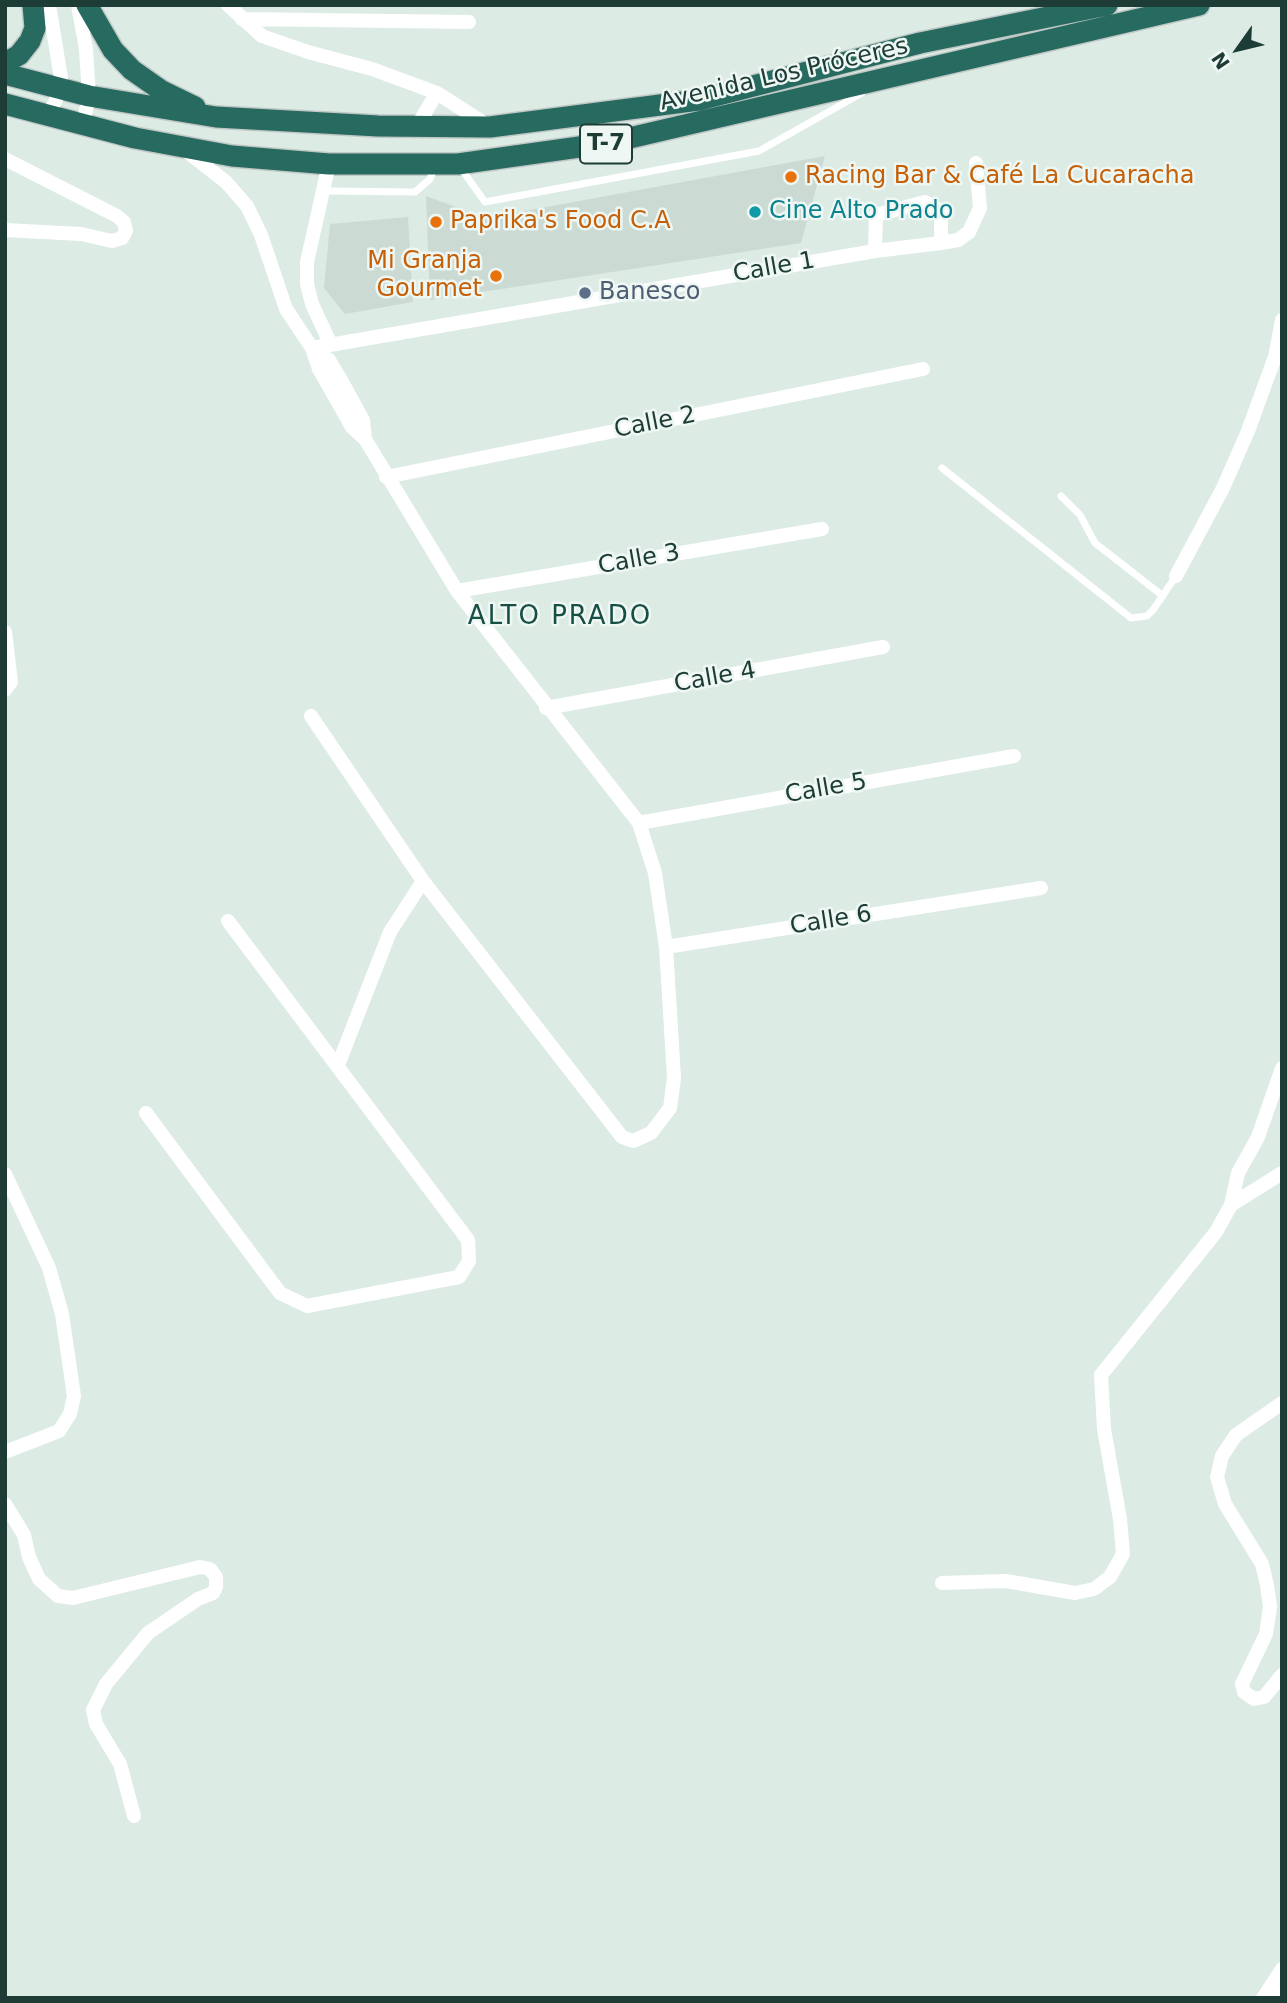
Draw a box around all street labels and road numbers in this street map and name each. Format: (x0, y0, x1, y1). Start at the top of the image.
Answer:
street label: Avenida Los Próceres (657, 32, 911, 118)
road number: T-7 (580, 125, 632, 164)
street label: Calle 1 (731, 247, 817, 289)
street label: Calle 2 (612, 401, 698, 445)
street label: Calle 3 (596, 539, 682, 581)
street label: Calle 4 (672, 657, 758, 699)
street label: Calle 5 (783, 768, 869, 810)
street label: Calle 6 (788, 900, 874, 942)

